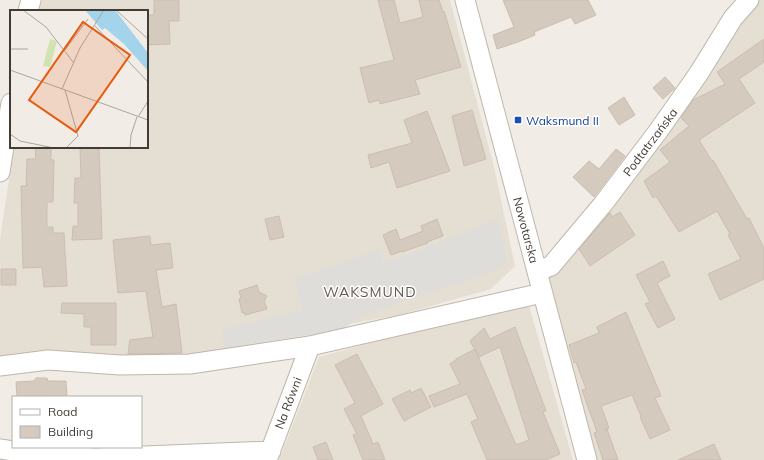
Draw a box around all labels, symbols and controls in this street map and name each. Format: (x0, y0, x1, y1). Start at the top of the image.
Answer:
inset map (10, 10, 148, 148)
street label: Podtatrzańska (620, 105, 680, 179)
place label: Waksmund II (526, 113, 599, 128)
marker: Waksmund II (513, 115, 523, 125)
street label: Nowotarska (510, 195, 542, 265)
district label: WAKSMUND (323, 283, 417, 301)
street label: Na Równi (271, 375, 305, 431)
legend (12, 396, 142, 448)
text: Road (48, 404, 77, 419)
text: Building (48, 424, 93, 439)

